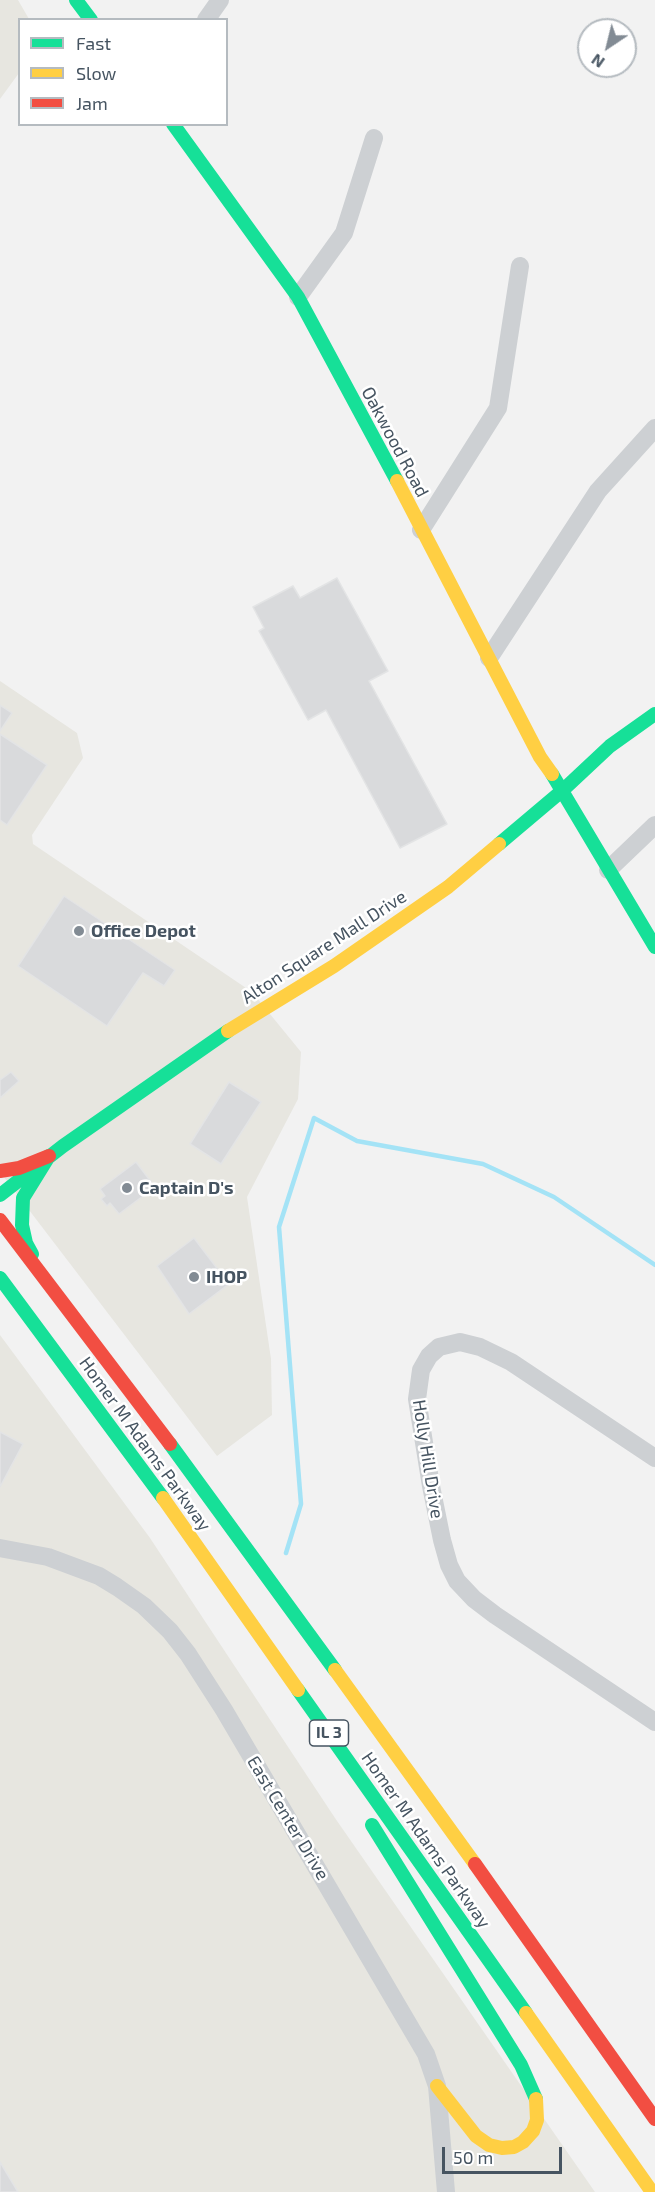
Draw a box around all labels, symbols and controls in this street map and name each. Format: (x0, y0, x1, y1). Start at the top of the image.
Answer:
legend (18, 18, 228, 126)
north arrow (577, 18, 637, 78)
text: Fast (76, 32, 111, 54)
text: N (587, 50, 608, 73)
text: Slow (76, 62, 116, 84)
text: Jam (76, 92, 108, 114)
street label: Oakwood Road (357, 383, 433, 501)
street label: Alton Square Mall Drive (238, 886, 410, 1008)
place label: Office Depot (91, 920, 196, 942)
marker: Office Depot (72, 924, 86, 938)
place label: Captain D's (139, 1177, 234, 1199)
marker: Captain D's (120, 1181, 134, 1195)
place label: IHOP (206, 1266, 247, 1288)
marker: IHOP (187, 1270, 201, 1284)
street label: Homer M Adams Parkway (75, 1353, 215, 1535)
street label: Holly Hill Drive (408, 1398, 448, 1520)
road number: IL 3 (310, 1720, 348, 1746)
street label: Homer M Adams Parkway (357, 1748, 495, 1932)
street label: East Center Drive (242, 1752, 334, 1884)
scale bar (445, 2135, 565, 2173)
text: 50 m (453, 2146, 493, 2168)

